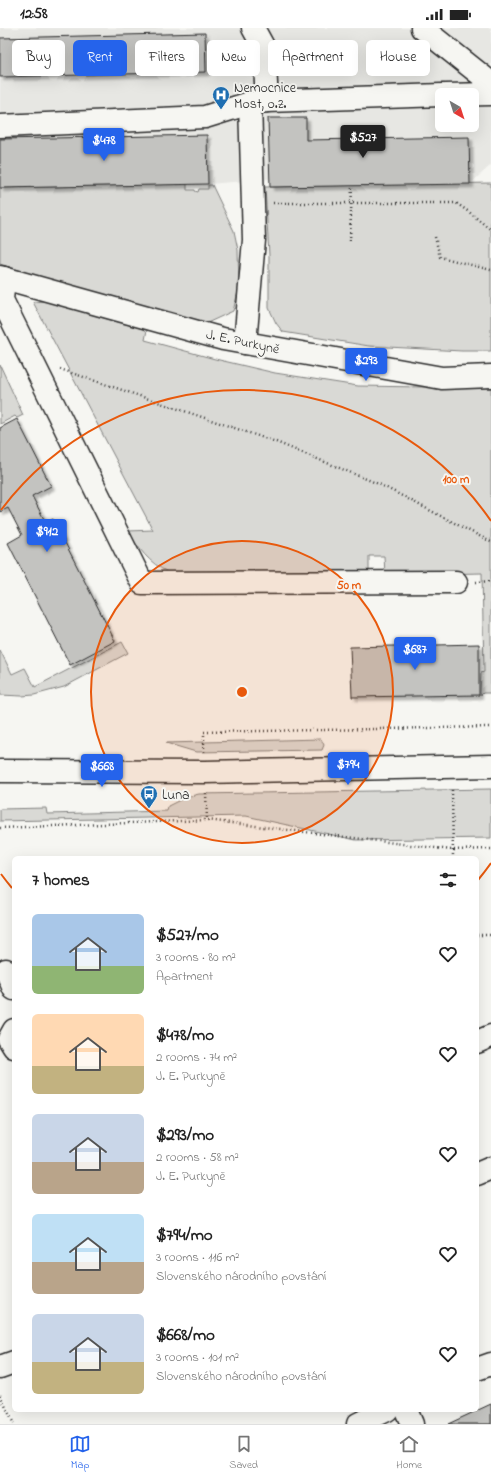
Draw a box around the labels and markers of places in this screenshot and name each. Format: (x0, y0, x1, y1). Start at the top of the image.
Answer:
place label: Nemocnice Most, o.z. (234, 78, 297, 115)
hospital icon: Nemocnice Most, o.z. (211, 85, 231, 110)
pin: $527 (339, 125, 387, 159)
pin: $478 (80, 128, 128, 162)
pin: $293 (342, 348, 390, 382)
pin: $912 (23, 519, 71, 553)
pin: $687 (391, 637, 439, 671)
centre of rings (235, 685, 249, 699)
pin: $794 (324, 752, 372, 786)
pin: $668 (78, 754, 126, 788)
bus stop icon: Luna (139, 784, 159, 809)
place label: Luna (162, 785, 190, 806)

